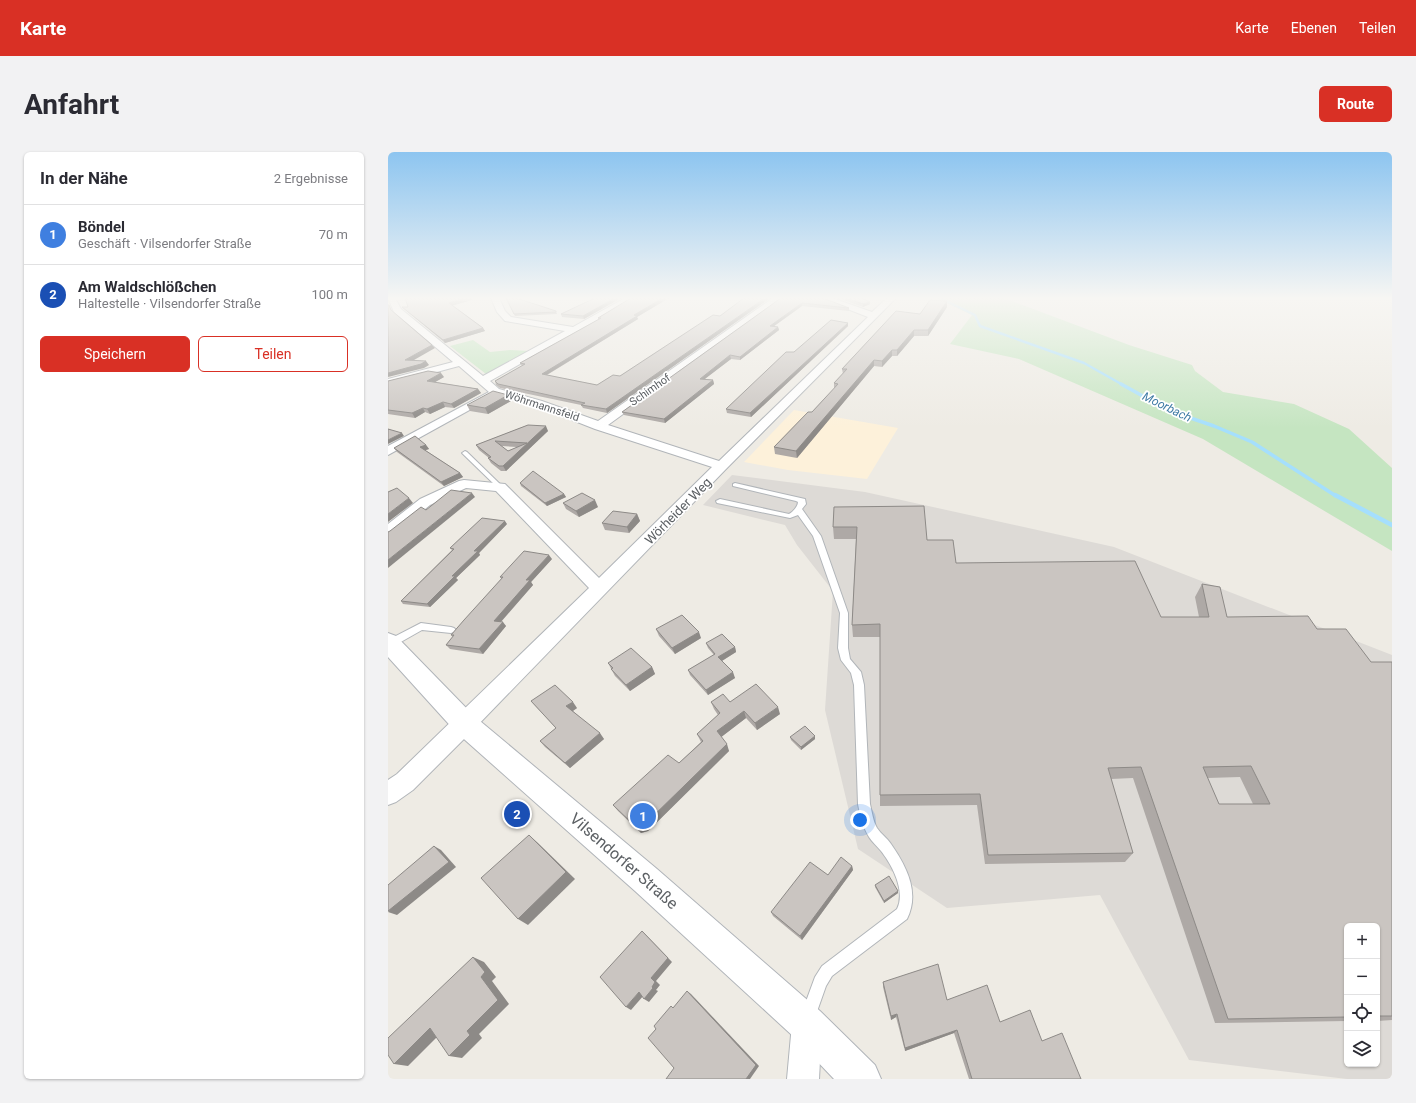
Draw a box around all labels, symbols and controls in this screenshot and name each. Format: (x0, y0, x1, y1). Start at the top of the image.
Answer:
text: Karte (20, 17, 66, 40)
text: Karte (1235, 20, 1269, 36)
text: Ebenen (1291, 20, 1337, 36)
text: Teilen (1359, 20, 1396, 36)
button: Route (1319, 86, 1392, 122)
text: Anfahrt (24, 88, 119, 121)
text: In der Nähe (40, 168, 128, 188)
text: 2 Ergebnisse (274, 171, 348, 186)
text: Böndel (78, 218, 125, 236)
text: 1 (49, 227, 57, 242)
text: 70 m (319, 227, 348, 242)
text: Geschäft · Vilsendorfer Straße (78, 236, 251, 251)
text: Am Waldschlößchen (78, 278, 216, 296)
text: 2 (49, 287, 57, 302)
text: 100 m (311, 287, 348, 302)
text: Haltestelle · Vilsendorfer Straße (78, 296, 261, 311)
button: Speichern (40, 336, 190, 372)
button: Teilen (198, 336, 348, 372)
street label: Schimhof (627, 371, 673, 409)
street label: Wöhrmannsfeld (503, 388, 581, 424)
water label: Moorbach (1140, 389, 1194, 425)
street label: Wörheider Weg (642, 475, 714, 547)
pin: 2 (504, 799, 530, 829)
pin: 1 (630, 801, 656, 831)
street label: Vilsendorfer Straße (566, 809, 682, 913)
your location (850, 810, 870, 830)
map controls (1344, 923, 1380, 1067)
button: + (1344, 923, 1380, 959)
button: − (1344, 959, 1380, 995)
button: locate (1344, 995, 1380, 1031)
button: layers (1344, 1031, 1380, 1067)

